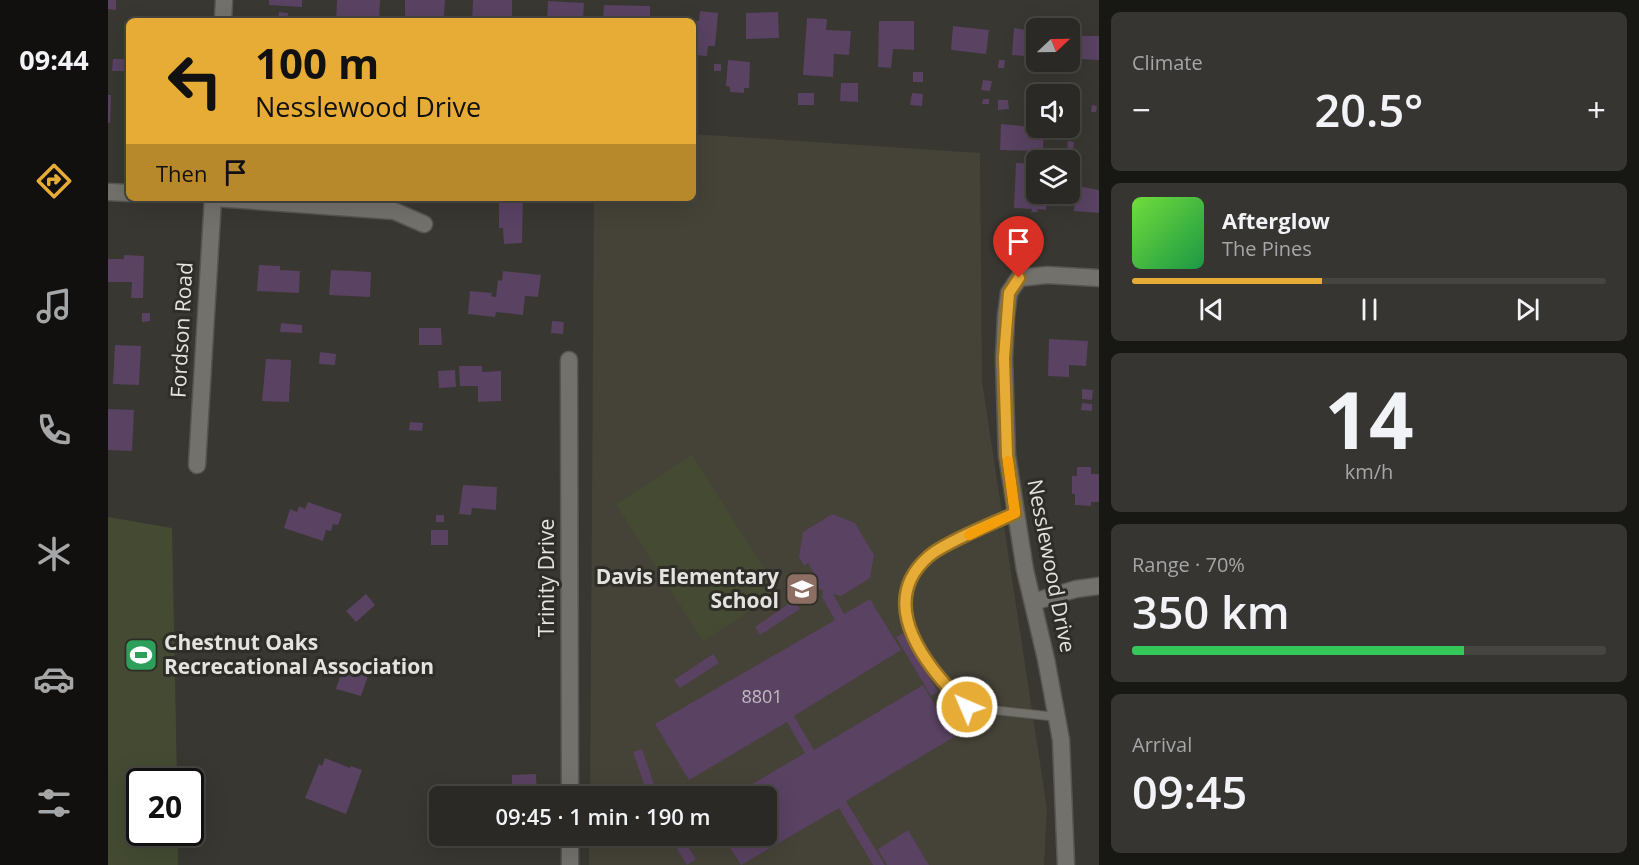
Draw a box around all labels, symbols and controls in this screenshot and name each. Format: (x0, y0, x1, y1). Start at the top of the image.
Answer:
north arrow (1026, 18, 1080, 72)
map controls (1026, 18, 1080, 204)
text: 100 m (255, 34, 379, 91)
text: 09:44 (19, 41, 89, 78)
icon: left (156, 42, 234, 120)
text: Climate (1132, 49, 1203, 76)
text: 20.5° (1315, 79, 1423, 140)
button: sound (1026, 84, 1080, 138)
text: − (1132, 87, 1151, 132)
text: + (1587, 87, 1606, 132)
text: Nesslewood Drive (255, 88, 481, 125)
button: layers (1026, 150, 1080, 204)
icon: arrive (219, 156, 252, 189)
text: Then (156, 158, 207, 188)
icon: directions (33, 160, 75, 202)
text: Afterglow (1222, 205, 1330, 235)
pin (993, 216, 1044, 278)
icon: arrive (1002, 225, 1035, 258)
text: The Pines (1222, 235, 1312, 262)
street label: Fordson Road (163, 261, 199, 399)
icon: music (33, 285, 75, 327)
icon: previous (1195, 293, 1228, 326)
icon: pause (1353, 293, 1386, 326)
icon: next (1511, 293, 1544, 326)
text: 14 (1324, 366, 1414, 472)
icon: phone (33, 409, 75, 451)
text: km/h (1345, 458, 1393, 485)
street label: Nesslewood Drive (1021, 477, 1083, 655)
street label: Trinity Drive (532, 519, 560, 637)
icon: climate (33, 533, 75, 575)
text: Range · 70% (1132, 551, 1245, 578)
place label: Davis Elementary School (596, 562, 779, 614)
school or university icon: Davis Elementary School (784, 571, 820, 607)
text: 350 km (1132, 581, 1290, 642)
place label: Chestnut Oaks Recrecational Association (164, 628, 434, 680)
sports icon: Chestnut Oaks Recrecational Association (123, 637, 159, 673)
icon: car (33, 658, 75, 700)
position arrow (935, 675, 999, 739)
house number: 8801 (741, 684, 783, 708)
text: Arrival (1132, 731, 1192, 758)
text: 09:45 (1132, 761, 1247, 822)
speed limit sign: 20 (126, 768, 204, 846)
icon: filters (33, 782, 75, 824)
text: 09:45 · 1 min · 190 m (495, 801, 711, 831)

